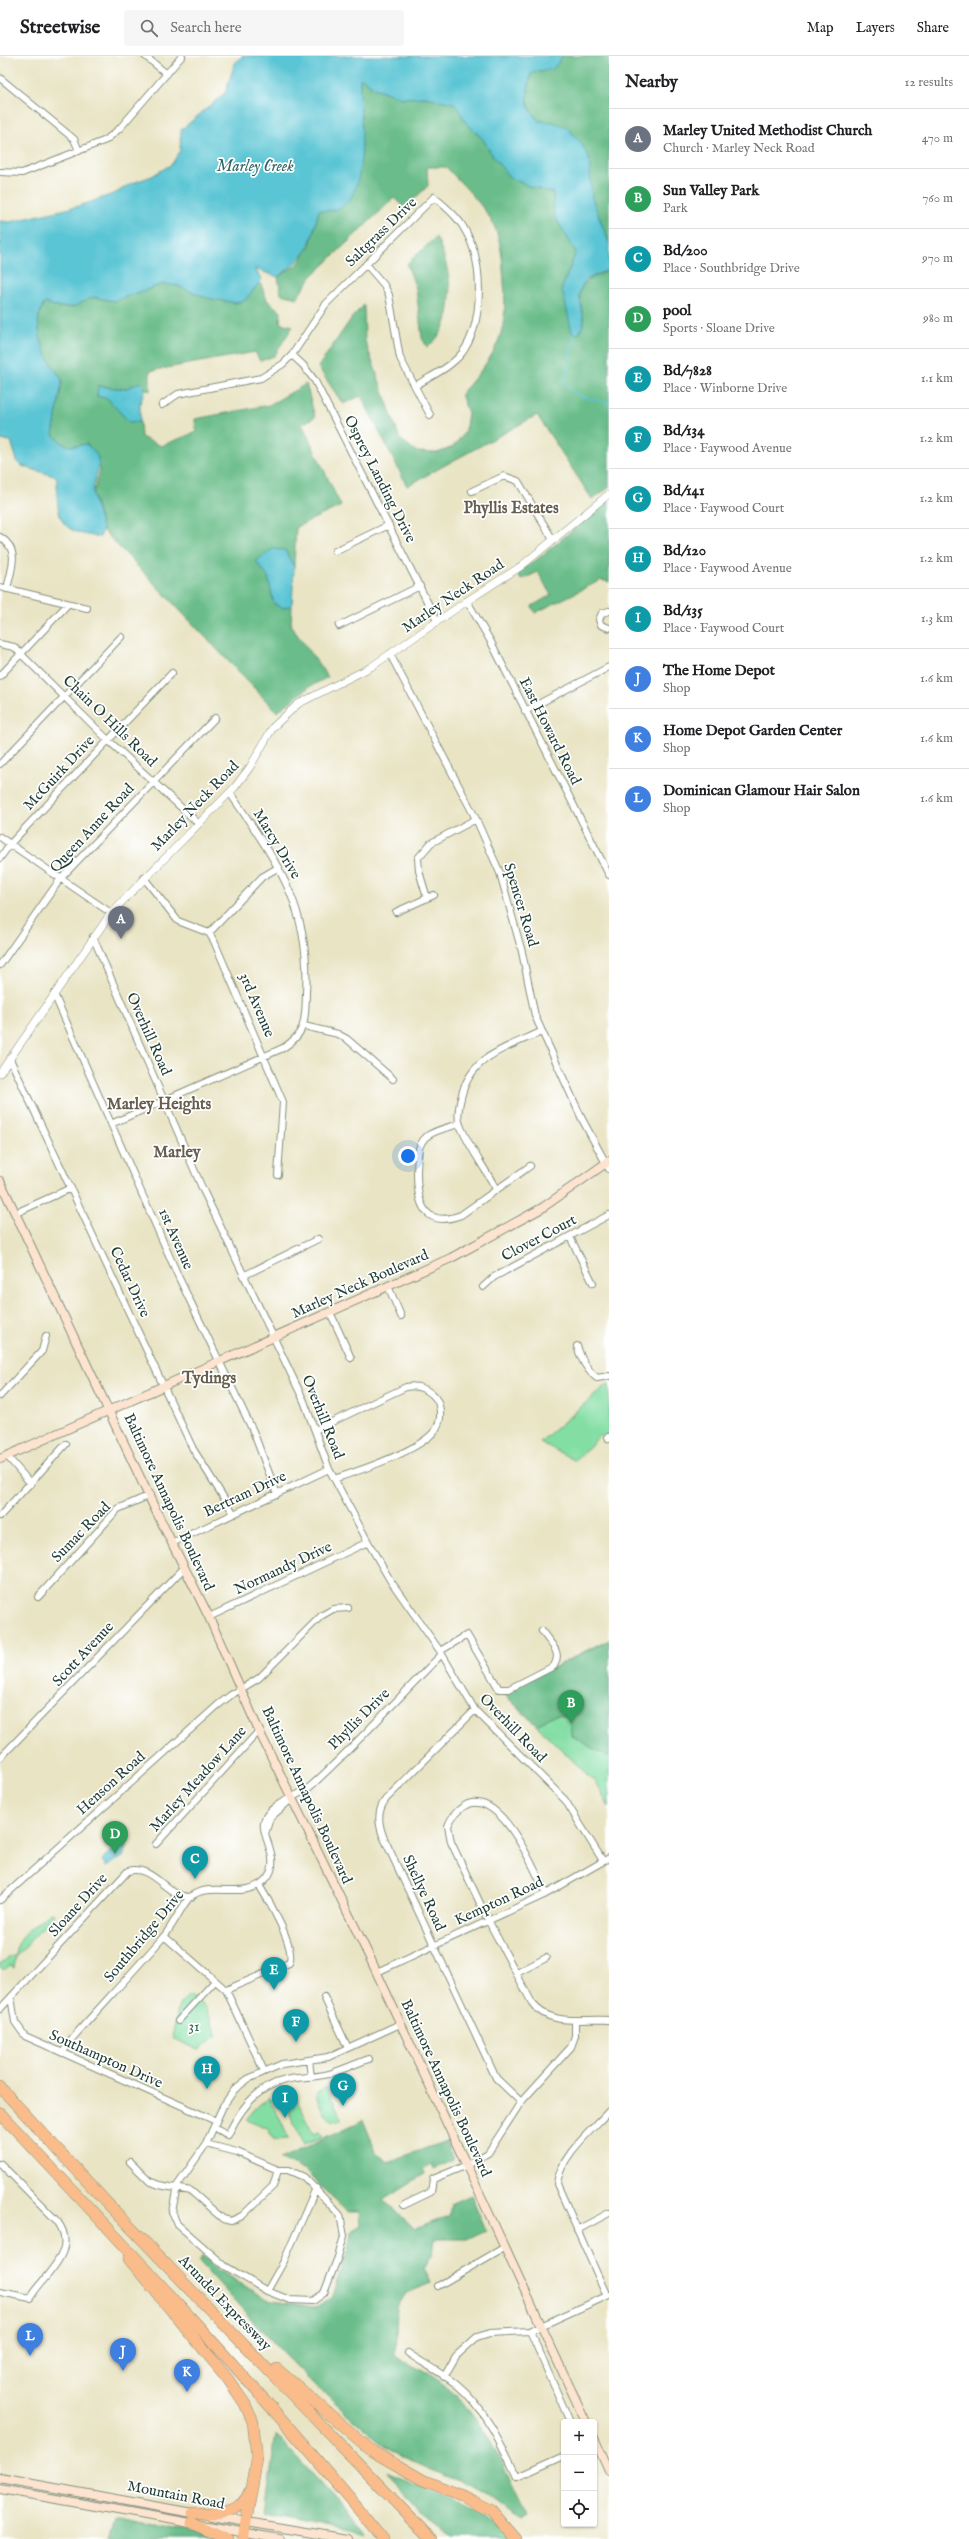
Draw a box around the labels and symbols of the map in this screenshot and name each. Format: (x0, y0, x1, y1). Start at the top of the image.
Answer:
water label: Marley Creek (216, 157, 294, 177)
street label: Saltgrass Drive (341, 193, 421, 271)
street label: Osprey Landing Drive (340, 412, 420, 546)
district label: Phyllis Estates (463, 499, 559, 519)
street label: Marley Neck Road (398, 554, 508, 637)
street label: Chain O Hills Road (59, 671, 162, 772)
street label: East Howard Road (515, 674, 586, 789)
street label: McGuirk Drive (19, 731, 99, 815)
street label: Marley Neck Road (147, 756, 244, 855)
street label: Queen Anne Road (46, 779, 139, 877)
street label: Marcy Drive (249, 806, 305, 882)
street label: Spencer Road (499, 861, 543, 950)
pin: A (108, 906, 134, 939)
street label: 3rd Avenue (235, 970, 279, 1040)
street label: Overhill Road (122, 990, 176, 1079)
district label: Marley Heights (107, 1095, 212, 1115)
district label: Marley (153, 1143, 202, 1163)
your location (398, 1146, 418, 1166)
street label: 1st Avenue (154, 1205, 198, 1273)
street label: Clover Court (498, 1210, 580, 1266)
street label: Cedar Drive (105, 1244, 155, 1320)
street label: Marley Neck Boulevard (288, 1245, 432, 1323)
district label: Tydings (181, 1369, 236, 1389)
street label: Overhill Road (298, 1372, 349, 1463)
street label: Baltimore Annapolis Boulevard (119, 1410, 219, 1595)
street label: Bertram Drive (201, 1466, 290, 1521)
street label: Sumac Road (47, 1497, 115, 1566)
street label: Normandy Drive (231, 1537, 335, 1599)
street label: Scott Avenue (48, 1618, 118, 1690)
street label: Phyllis Drive (324, 1684, 394, 1754)
street label: Overhill Road (475, 1689, 551, 1767)
pin: B (558, 1690, 584, 1723)
street label: Baltimore Annapolis Boulevard (257, 1703, 357, 1888)
street label: Marley Meadow Lane (145, 1722, 251, 1836)
street label: Henson Road (73, 1746, 150, 1819)
pin: D (102, 1821, 128, 1854)
pin: C (182, 1846, 208, 1879)
street label: Shellye Road (398, 1852, 450, 1935)
street label: Sloane Drive (44, 1869, 112, 1941)
street label: Kempton Road (452, 1872, 547, 1930)
street label: Southbridge Drive (100, 1886, 188, 1986)
pin: E (261, 1957, 287, 1990)
street label: Baltimore Annapolis Boulevard (396, 1996, 496, 2181)
pin: F (283, 2009, 309, 2042)
park label: 31 (188, 2017, 200, 2036)
street label: Southampton Drive (46, 2025, 166, 2093)
pin: H (194, 2056, 220, 2089)
pin: G (330, 2073, 356, 2106)
pin: I (272, 2085, 298, 2118)
street label: Arundel Expressway (174, 2250, 276, 2355)
pin: L (17, 2323, 43, 2356)
pin: J (110, 2338, 136, 2371)
pin: K (174, 2359, 200, 2392)
street label: Mountain Road (126, 2476, 227, 2514)

